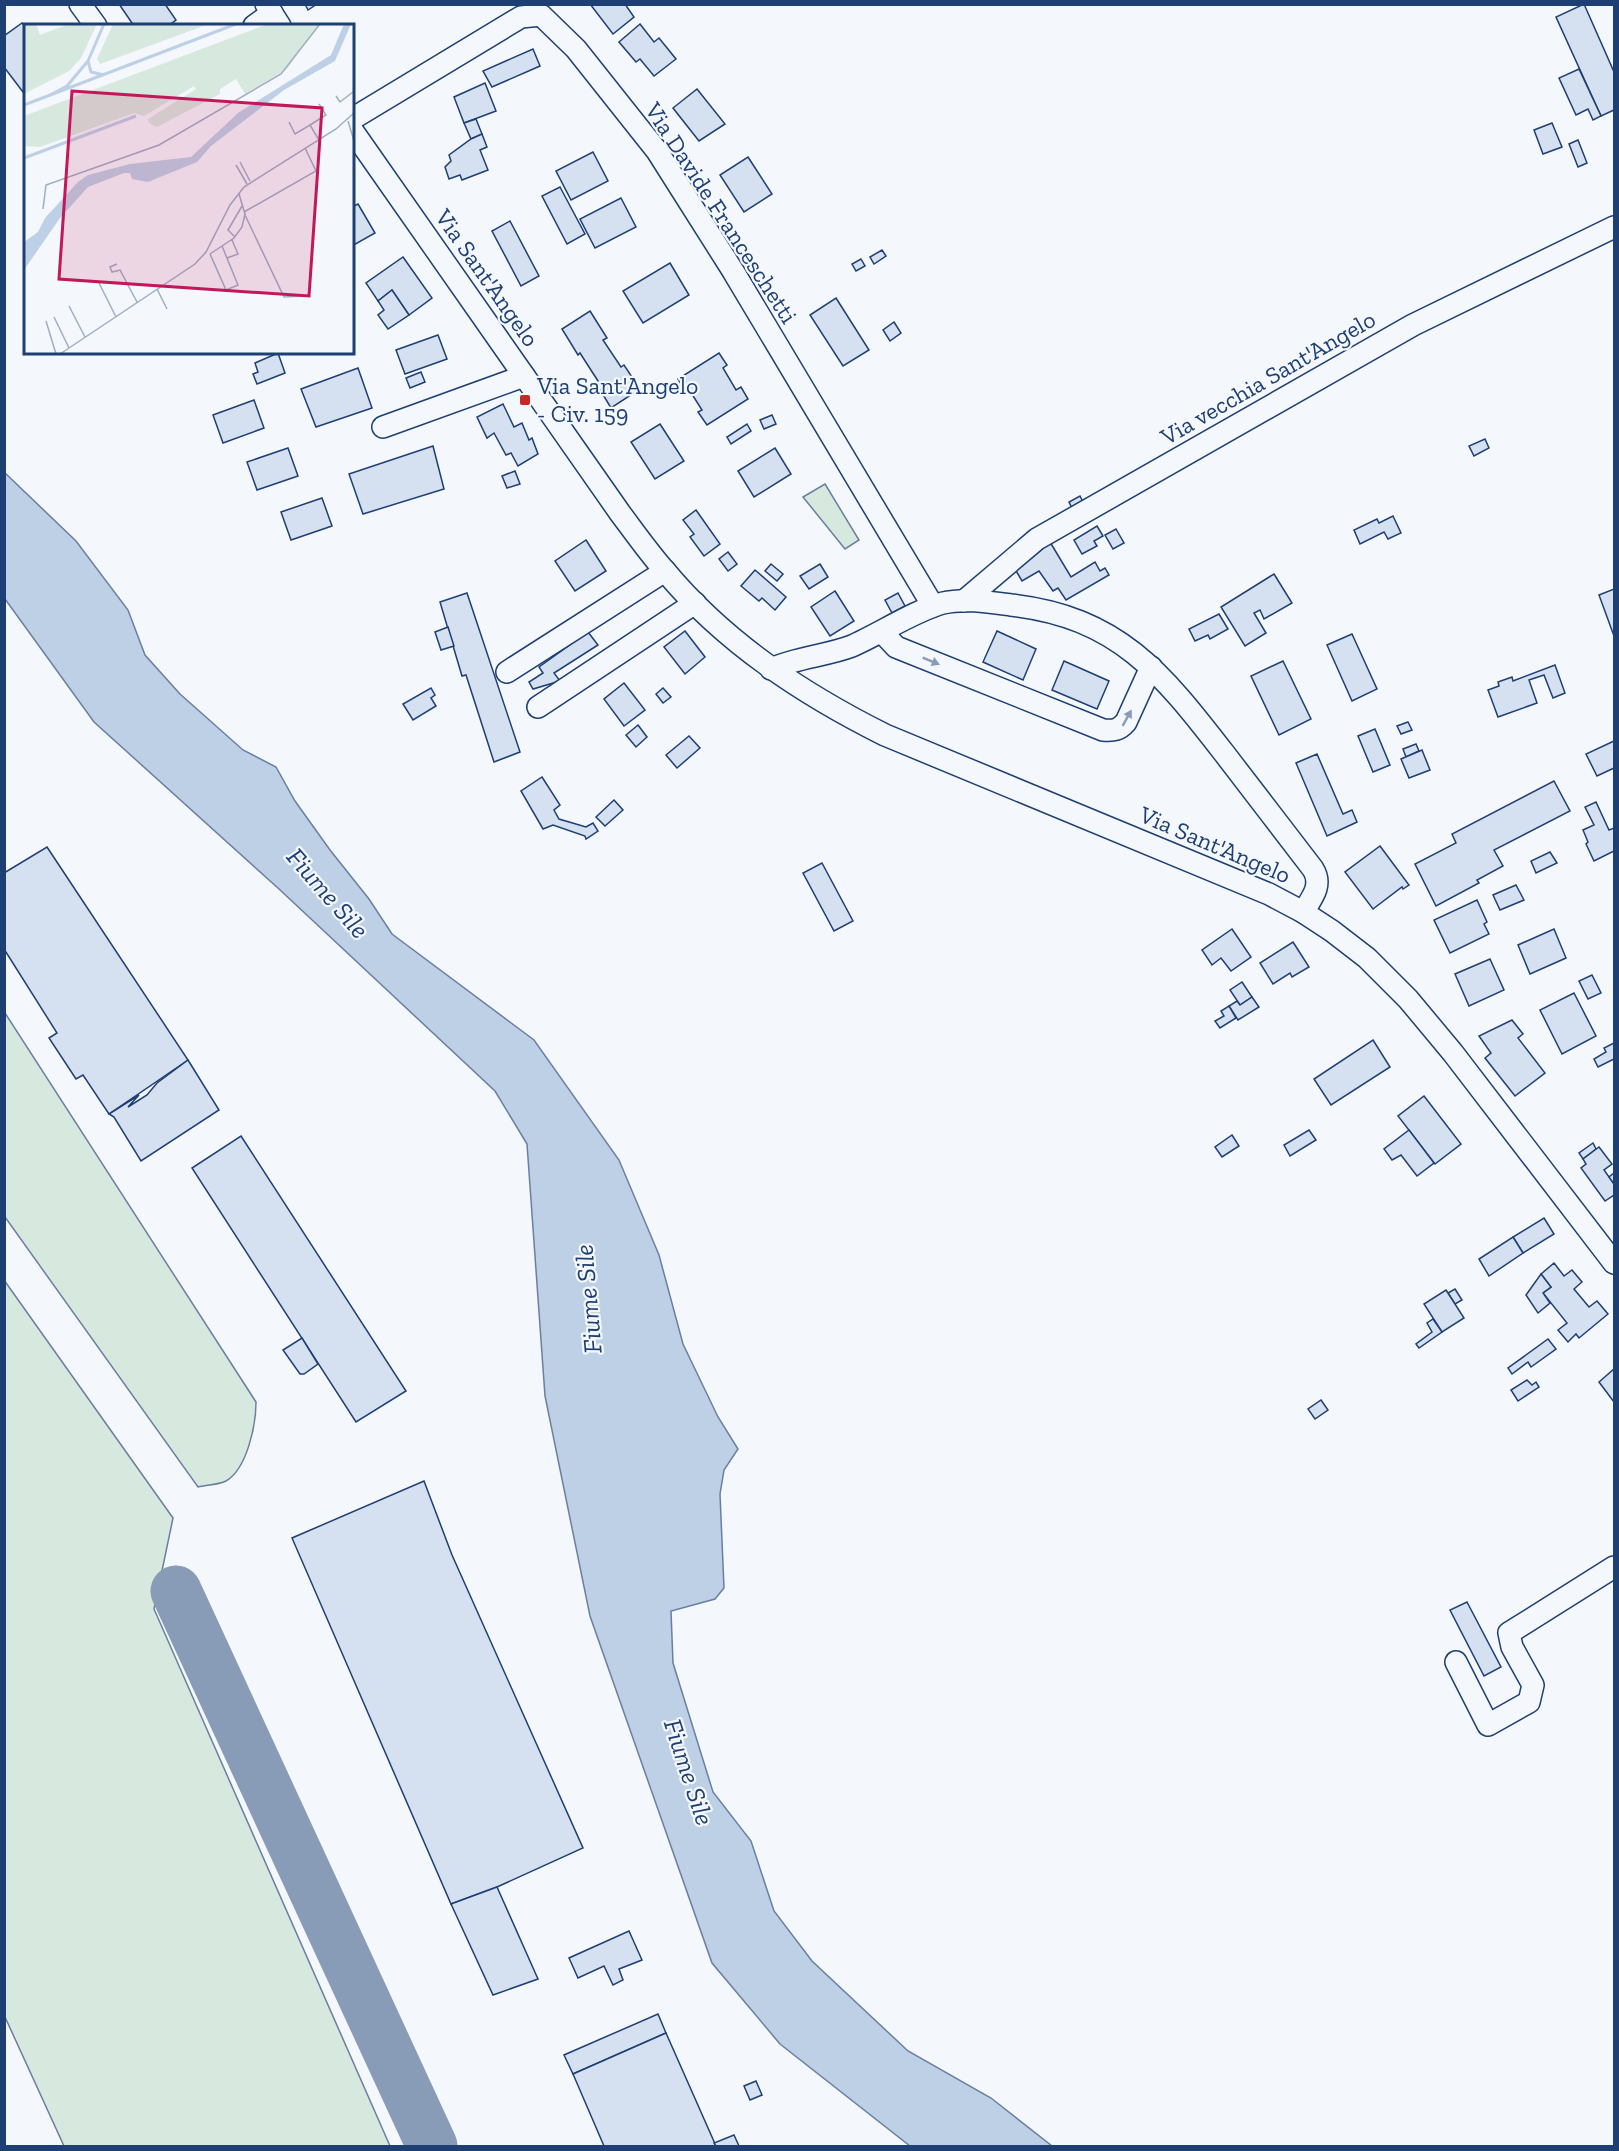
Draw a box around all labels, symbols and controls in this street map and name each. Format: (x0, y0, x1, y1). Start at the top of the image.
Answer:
inset map (24, 24, 354, 354)
street label: Via Davide Franceschetti (639, 96, 804, 329)
street label: Via Sant'Angelo (429, 203, 546, 352)
street label: Via vecchia Sant'Angelo (1154, 304, 1380, 451)
place label: Via Sant'Angelo - Civ. 159 (536, 371, 698, 428)
marker: Via Sant'Angelo - Civ. 159 (518, 393, 532, 407)
one-way arrow (923, 656, 941, 666)
one-way arrow (1122, 709, 1132, 726)
street label: Via Sant'Angelo (1134, 799, 1295, 889)
water label: Fiume Sile (280, 841, 376, 945)
water label: Fiume Sile (567, 1243, 609, 1355)
water label: Fiume Sile (657, 1715, 721, 1829)

